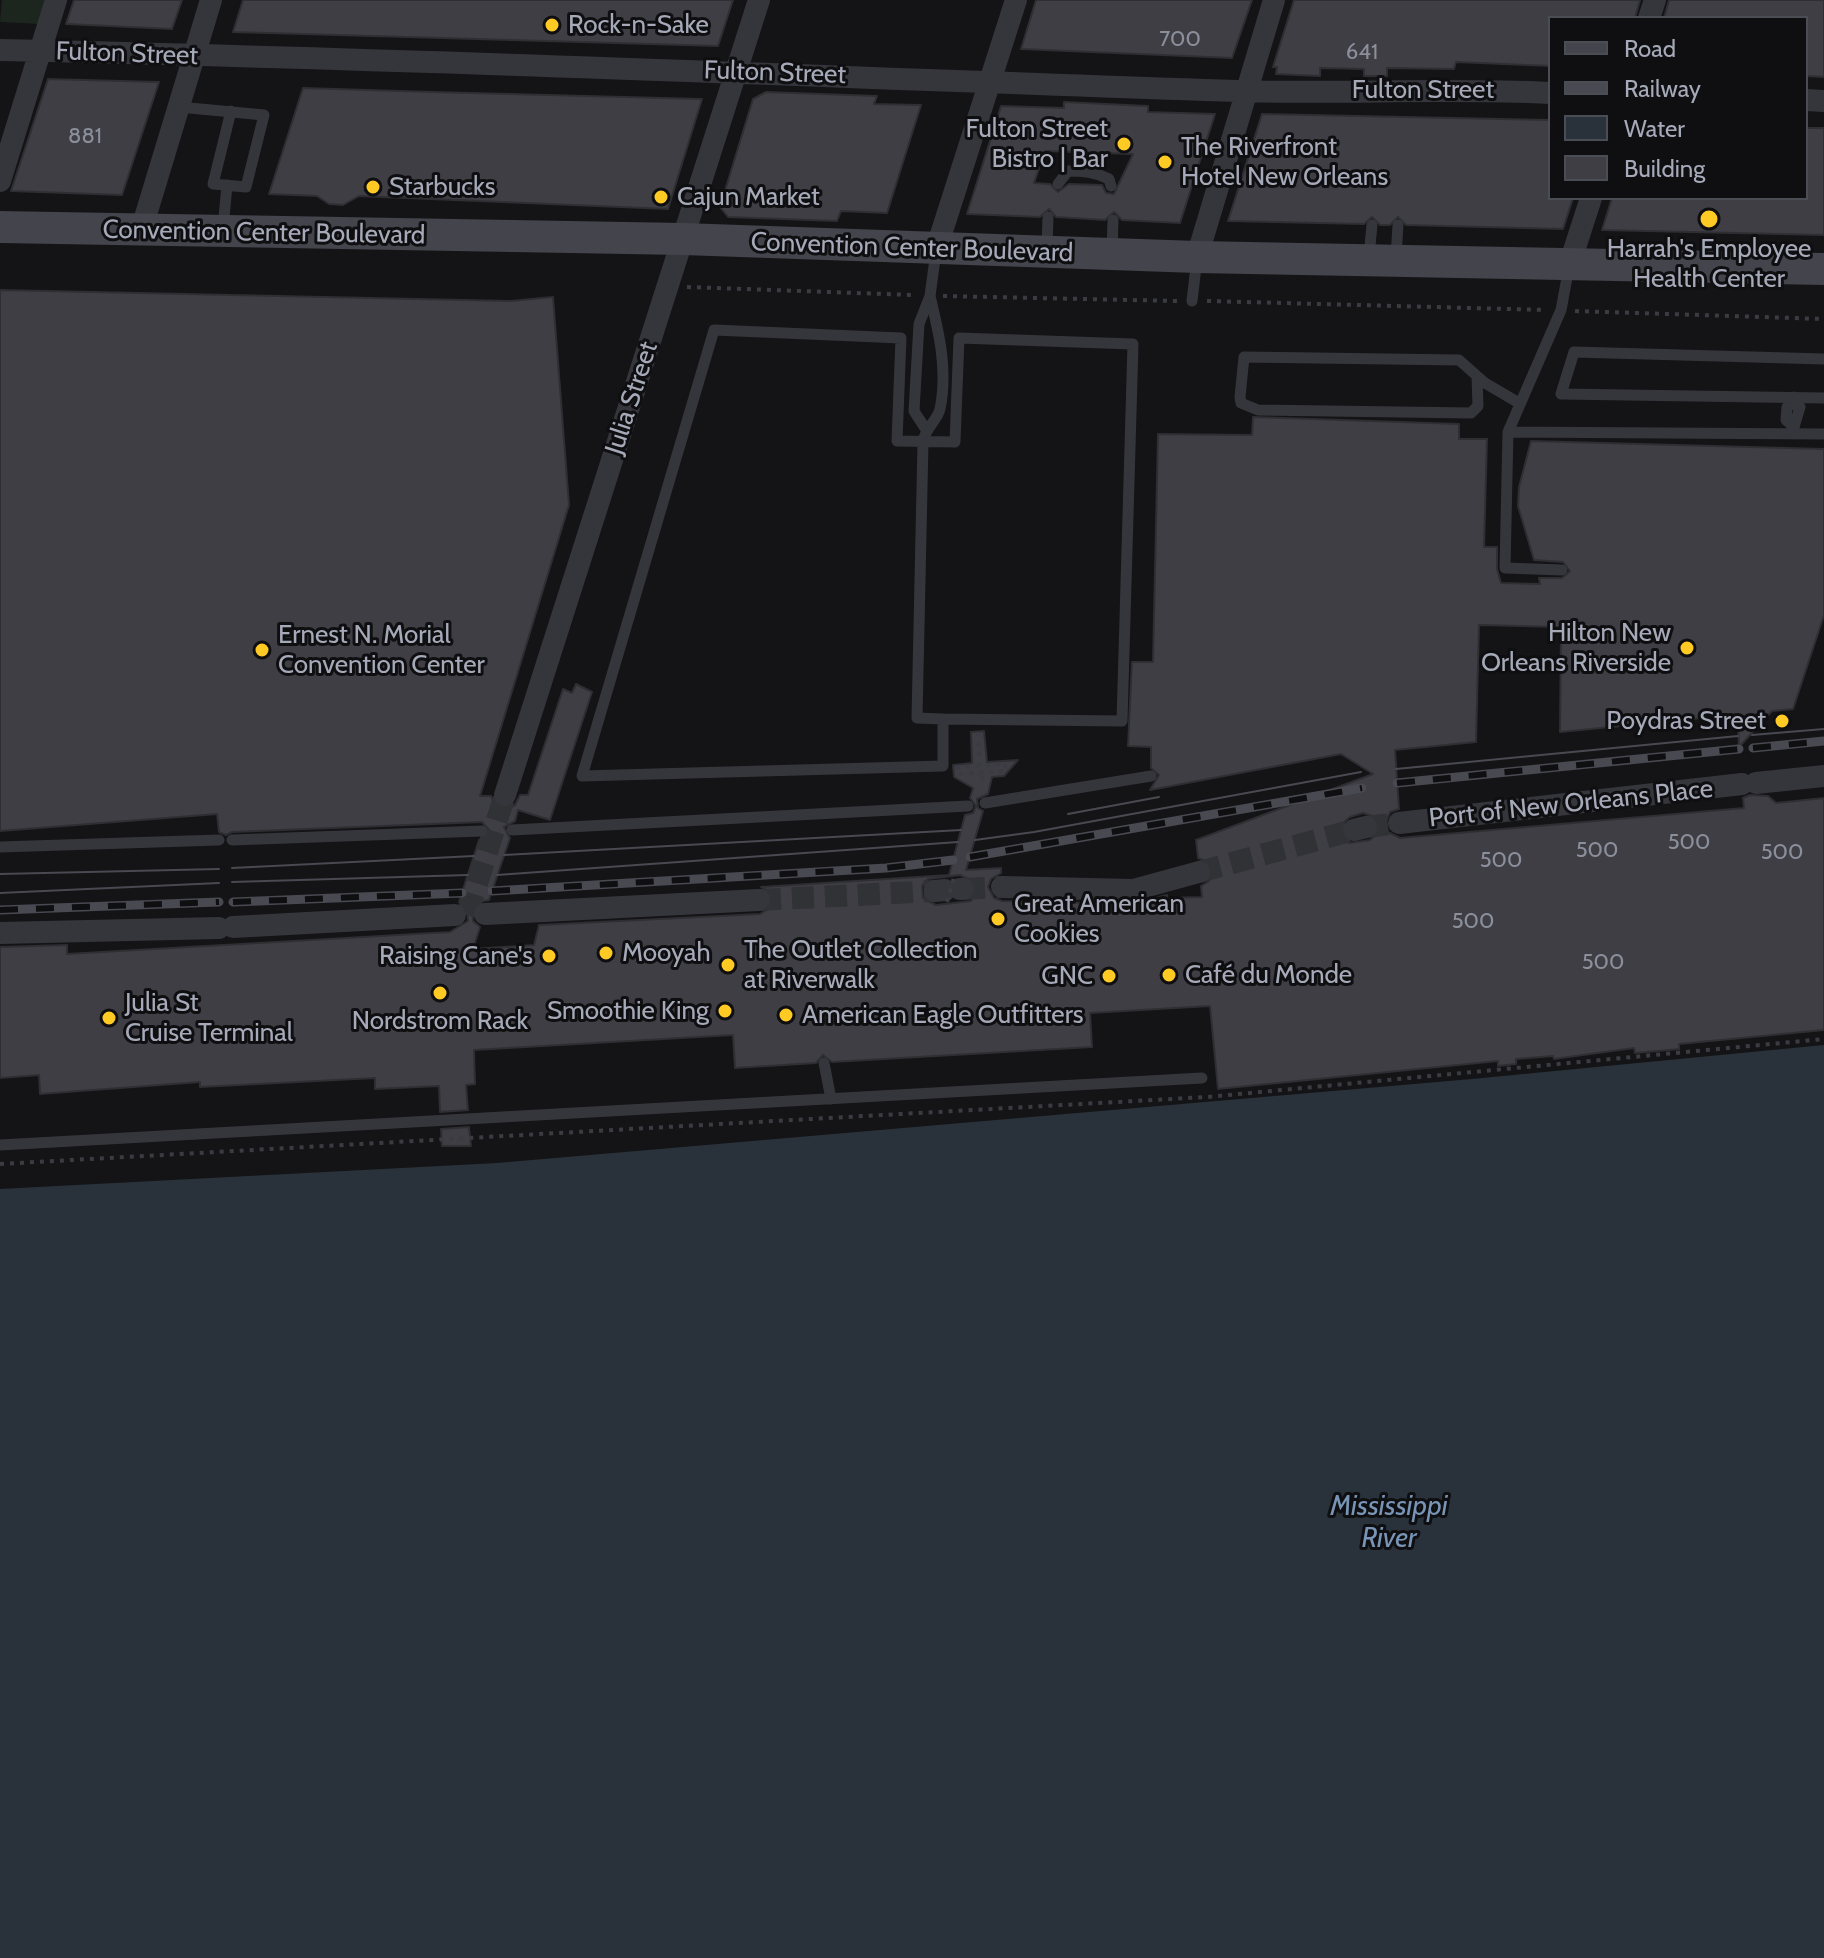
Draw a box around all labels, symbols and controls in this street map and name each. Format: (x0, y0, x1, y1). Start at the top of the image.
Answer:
place label: Rock-n-Sake (568, 9, 709, 41)
marker: Rock-n-Sake (543, 16, 561, 34)
legend (1548, 16, 1808, 200)
house number: 700 (1159, 27, 1201, 53)
text: Road (1624, 34, 1676, 63)
street label: Fulton Street (55, 36, 199, 72)
house number: 641 (1346, 40, 1378, 66)
street label: Fulton Street (703, 55, 847, 91)
street label: Fulton Street (1352, 74, 1494, 106)
text: Railway (1624, 74, 1701, 103)
place label: Fulton Street Bistro | Bar (966, 113, 1108, 174)
text: Water (1624, 114, 1685, 143)
house number: 881 (68, 124, 102, 150)
place label: The Riverfront Hotel New Orleans (1181, 131, 1388, 192)
marker: Fulton Street Bistro | Bar (1115, 135, 1133, 153)
marker: The Riverfront Hotel New Orleans (1156, 153, 1174, 171)
text: Building (1624, 154, 1705, 183)
place label: Starbucks (389, 171, 496, 203)
marker: Starbucks (364, 178, 382, 196)
place label: Cajun Market (677, 181, 820, 213)
marker: Cajun Market (652, 188, 670, 206)
marker: Harrah's Employee Health Center (1698, 208, 1720, 230)
street label: Convention Center Boulevard (102, 215, 426, 251)
street label: Convention Center Boulevard (750, 227, 1074, 269)
place label: Harrah's Employee Health Center (1607, 233, 1811, 294)
street label: Julia Street (599, 338, 665, 458)
place label: Hilton New Orleans Riverside (1481, 617, 1671, 678)
place label: Ernest N. Morial Convention Center (278, 619, 485, 680)
marker: Hilton New Orleans Riverside (1678, 639, 1696, 657)
marker: Ernest N. Morial Convention Center (253, 641, 271, 659)
place label: Poydras Street (1606, 705, 1766, 737)
marker: Poydras Street (1773, 712, 1791, 730)
street label: Port of New Orleans Place (1427, 774, 1715, 834)
house number: 500 (1668, 830, 1710, 856)
house number: 500 (1576, 838, 1618, 864)
house number: 500 (1761, 840, 1803, 866)
house number: 500 (1480, 848, 1522, 874)
place label: Great American Cookies (1014, 888, 1184, 950)
house number: 500 (1452, 909, 1494, 935)
marker: Great American Cookies (989, 910, 1007, 928)
place label: The Outlet Collection at Riverwalk (744, 934, 977, 996)
place label: Mooyah (622, 937, 711, 969)
place label: Raising Cane's (379, 940, 533, 972)
marker: Mooyah (597, 944, 615, 962)
marker: Raising Cane's (540, 947, 558, 965)
house number: 500 (1582, 950, 1624, 976)
marker: The Outlet Collection at Riverwalk (719, 956, 737, 974)
place label: Café du Monde (1185, 959, 1352, 991)
place label: GNC (1041, 960, 1093, 992)
marker: Café du Monde (1160, 966, 1178, 984)
marker: GNC (1100, 967, 1118, 985)
marker: Nordstrom Rack (431, 984, 449, 1002)
place label: Julia St Cruise Terminal (125, 987, 293, 1048)
place label: Smoothie King (547, 995, 709, 1027)
place label: American Eagle Outfitters (802, 999, 1084, 1031)
marker: Smoothie King (716, 1002, 734, 1020)
place label: Nordstrom Rack (352, 1005, 528, 1037)
marker: American Eagle Outfitters (777, 1006, 795, 1024)
marker: Julia St Cruise Terminal (100, 1009, 118, 1027)
water label: Mississippi River (1330, 1490, 1448, 1556)

